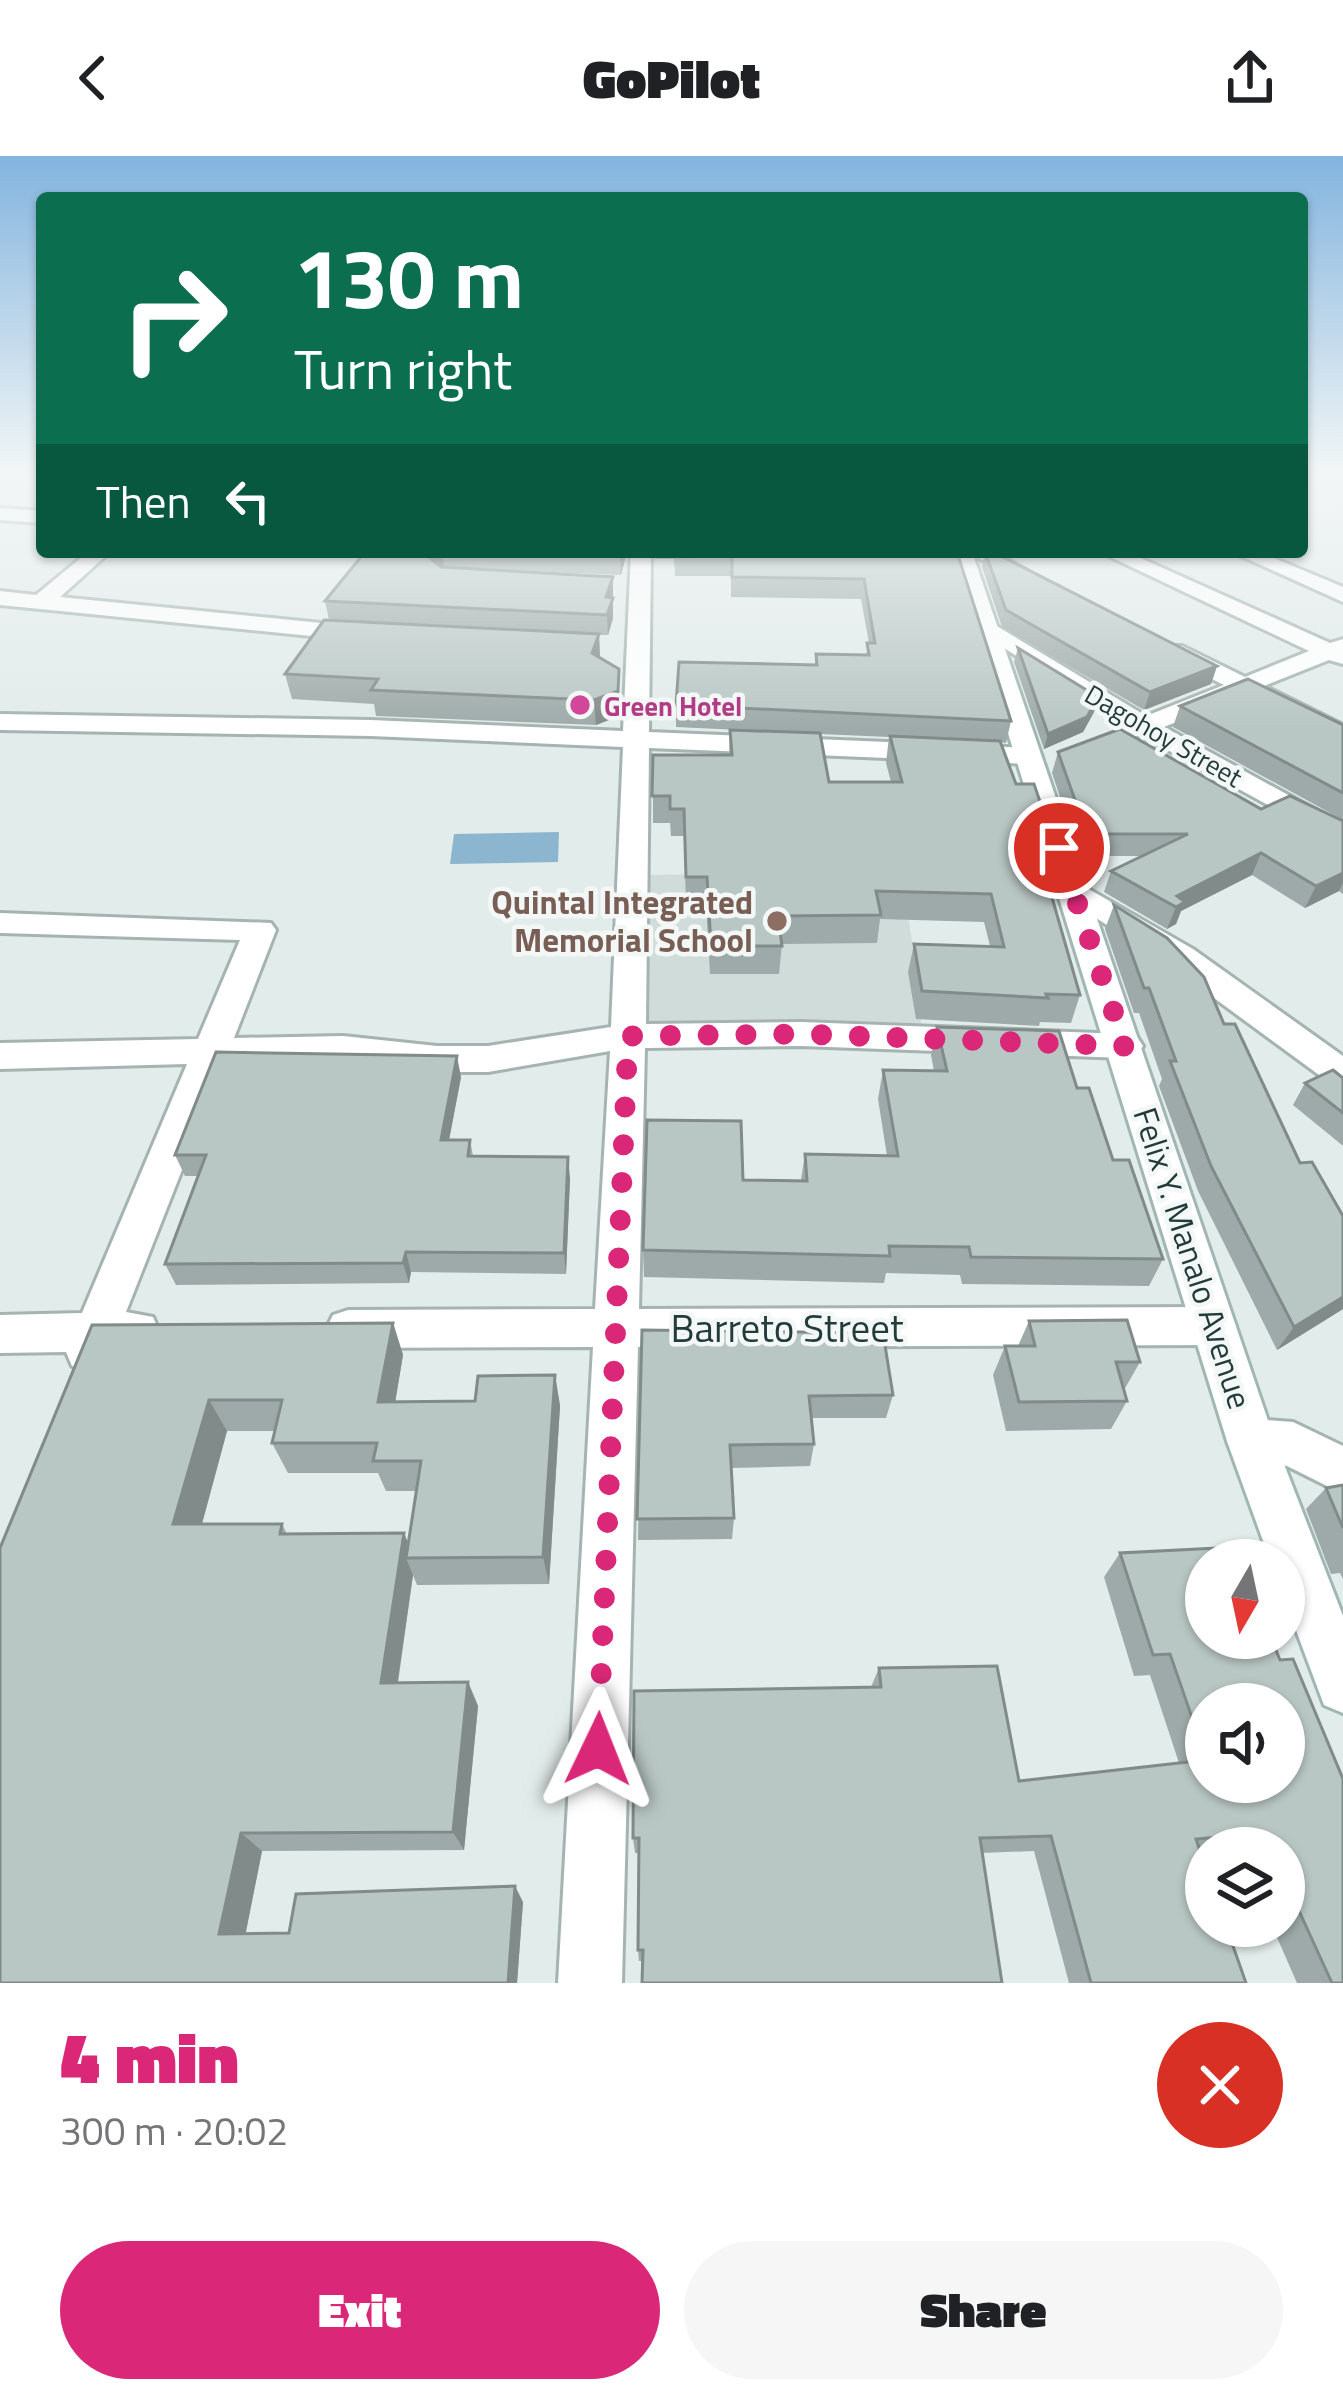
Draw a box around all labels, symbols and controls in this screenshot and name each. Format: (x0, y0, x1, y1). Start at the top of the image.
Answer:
text: GoPilot (583, 37, 760, 119)
icon: back (60, 45, 126, 111)
icon: share (1217, 45, 1283, 111)
text: 130 m (294, 213, 524, 341)
icon: right (96, 240, 252, 396)
text: Turn right (294, 328, 512, 410)
text: Then (96, 467, 191, 535)
icon: left (215, 468, 281, 534)
street label: Dagohoy Street (1077, 673, 1251, 797)
place label: Green Hotel (604, 685, 742, 726)
marker: Green Hotel (567, 692, 593, 718)
pin (1008, 797, 1110, 899)
icon: arrive (1026, 815, 1092, 881)
place label: Quintal Integrated Memorial School (491, 877, 753, 965)
marker: Quintal Integrated Memorial School (764, 908, 790, 934)
street label: Felix Y. Manalo Avenue (1121, 1101, 1265, 1415)
street label: Barreto Street (670, 1298, 904, 1357)
north arrow (1185, 1539, 1305, 1659)
map controls (1185, 1539, 1305, 1947)
button: sound (1185, 1683, 1305, 1803)
position arrow (535, 1686, 661, 1812)
button: layers (1185, 1827, 1305, 1947)
text: 4 min (60, 2001, 239, 2111)
button: close (1157, 2022, 1283, 2148)
text: 300 m · 20:02 (60, 2101, 288, 2160)
button: Exit (60, 2241, 660, 2379)
button: Share (684, 2241, 1283, 2379)

